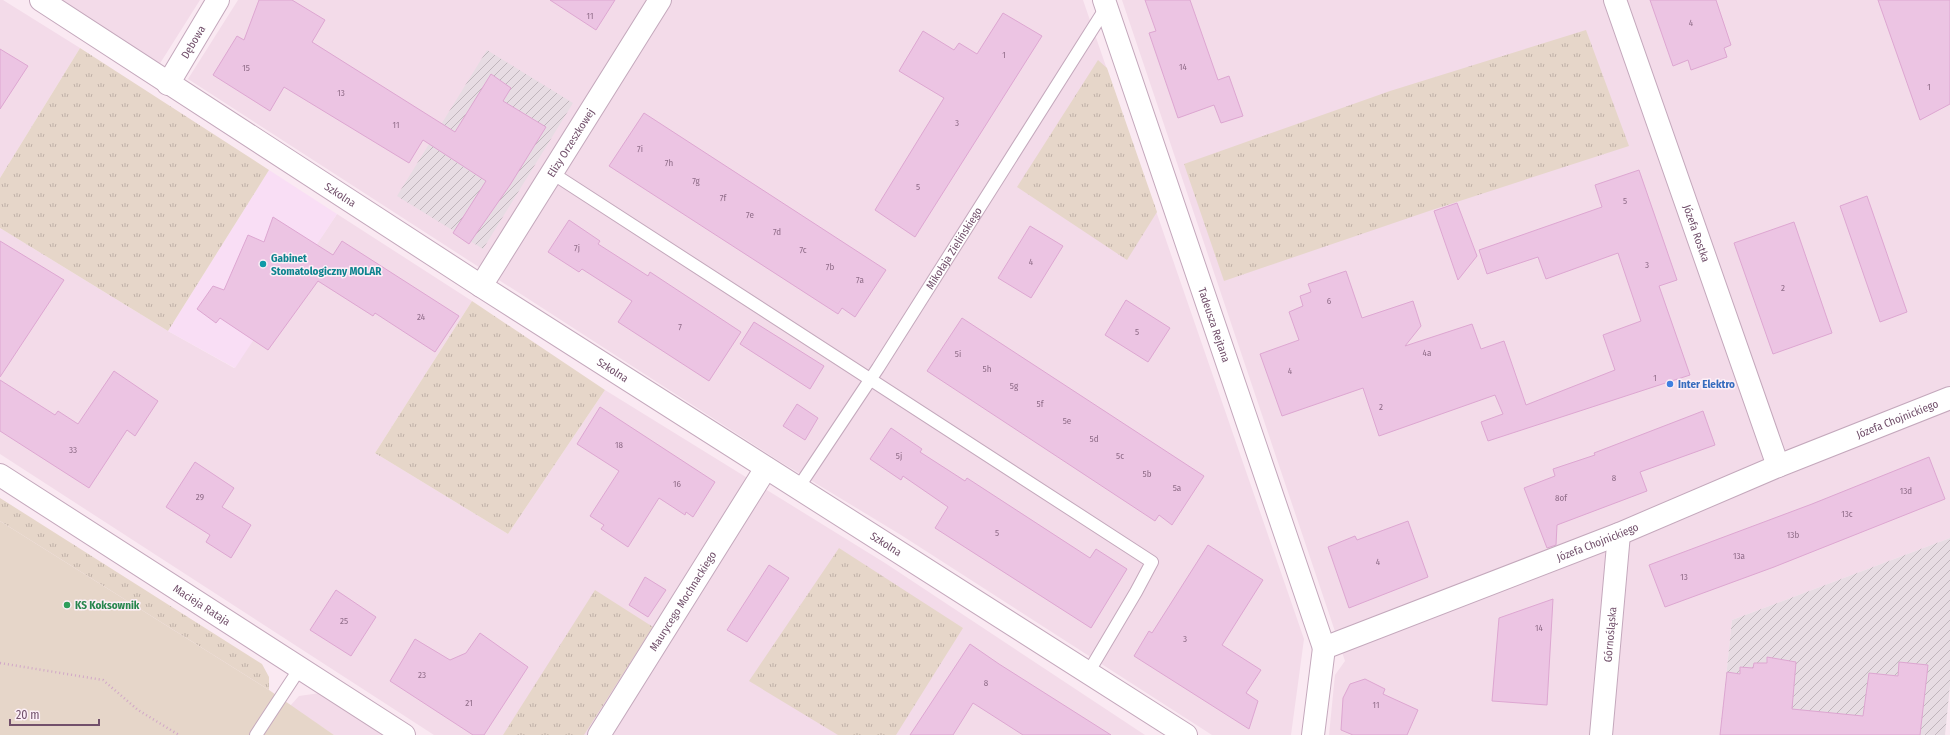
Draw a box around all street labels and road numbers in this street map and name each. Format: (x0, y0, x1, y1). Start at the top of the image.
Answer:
street label: Dębowa (178, 23, 208, 61)
street label: Elizy Orzeszkowej (544, 106, 597, 179)
street label: Szkolna (322, 180, 358, 209)
street label: Józefa Rostka (1681, 203, 1713, 264)
street label: Mikołaja Zielińskiego (923, 205, 985, 292)
street label: Tadeusza Rejtana (1196, 286, 1233, 364)
street label: Szkolna (595, 355, 631, 385)
street label: Józefa Chojnickiego (1854, 397, 1940, 441)
street label: Józefa Chojnickiego (1555, 520, 1641, 564)
street label: Szkolna (868, 529, 904, 559)
street label: Maurycego Mochnackiego (647, 549, 719, 653)
street label: Macieja Rataja (171, 582, 233, 628)
street label: Górnośląska (1601, 606, 1619, 663)

